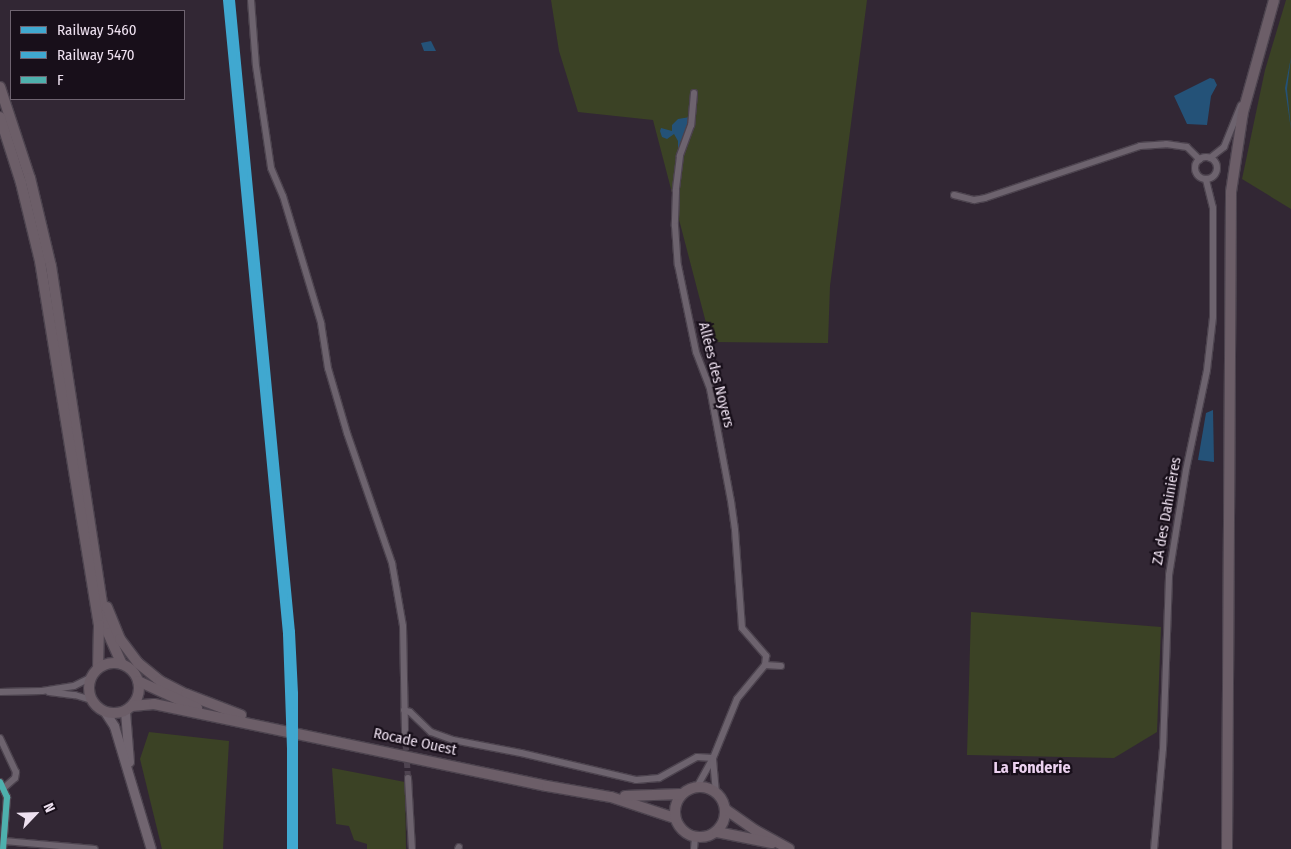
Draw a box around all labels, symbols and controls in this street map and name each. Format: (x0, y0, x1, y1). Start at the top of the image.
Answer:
legend (10, 10, 185, 100)
text: Railway 5460 (57, 21, 137, 39)
text: Railway 5470 (57, 46, 135, 64)
text: F (57, 71, 64, 89)
street label: Allées des Noyers (694, 320, 738, 430)
street label: ZA des Dahinières (1149, 456, 1185, 566)
street label: Rocade Ouest (372, 724, 458, 760)
district label: La Fonderie (993, 758, 1071, 778)
north arrow (10, 789, 60, 839)
text: N (40, 800, 59, 815)

